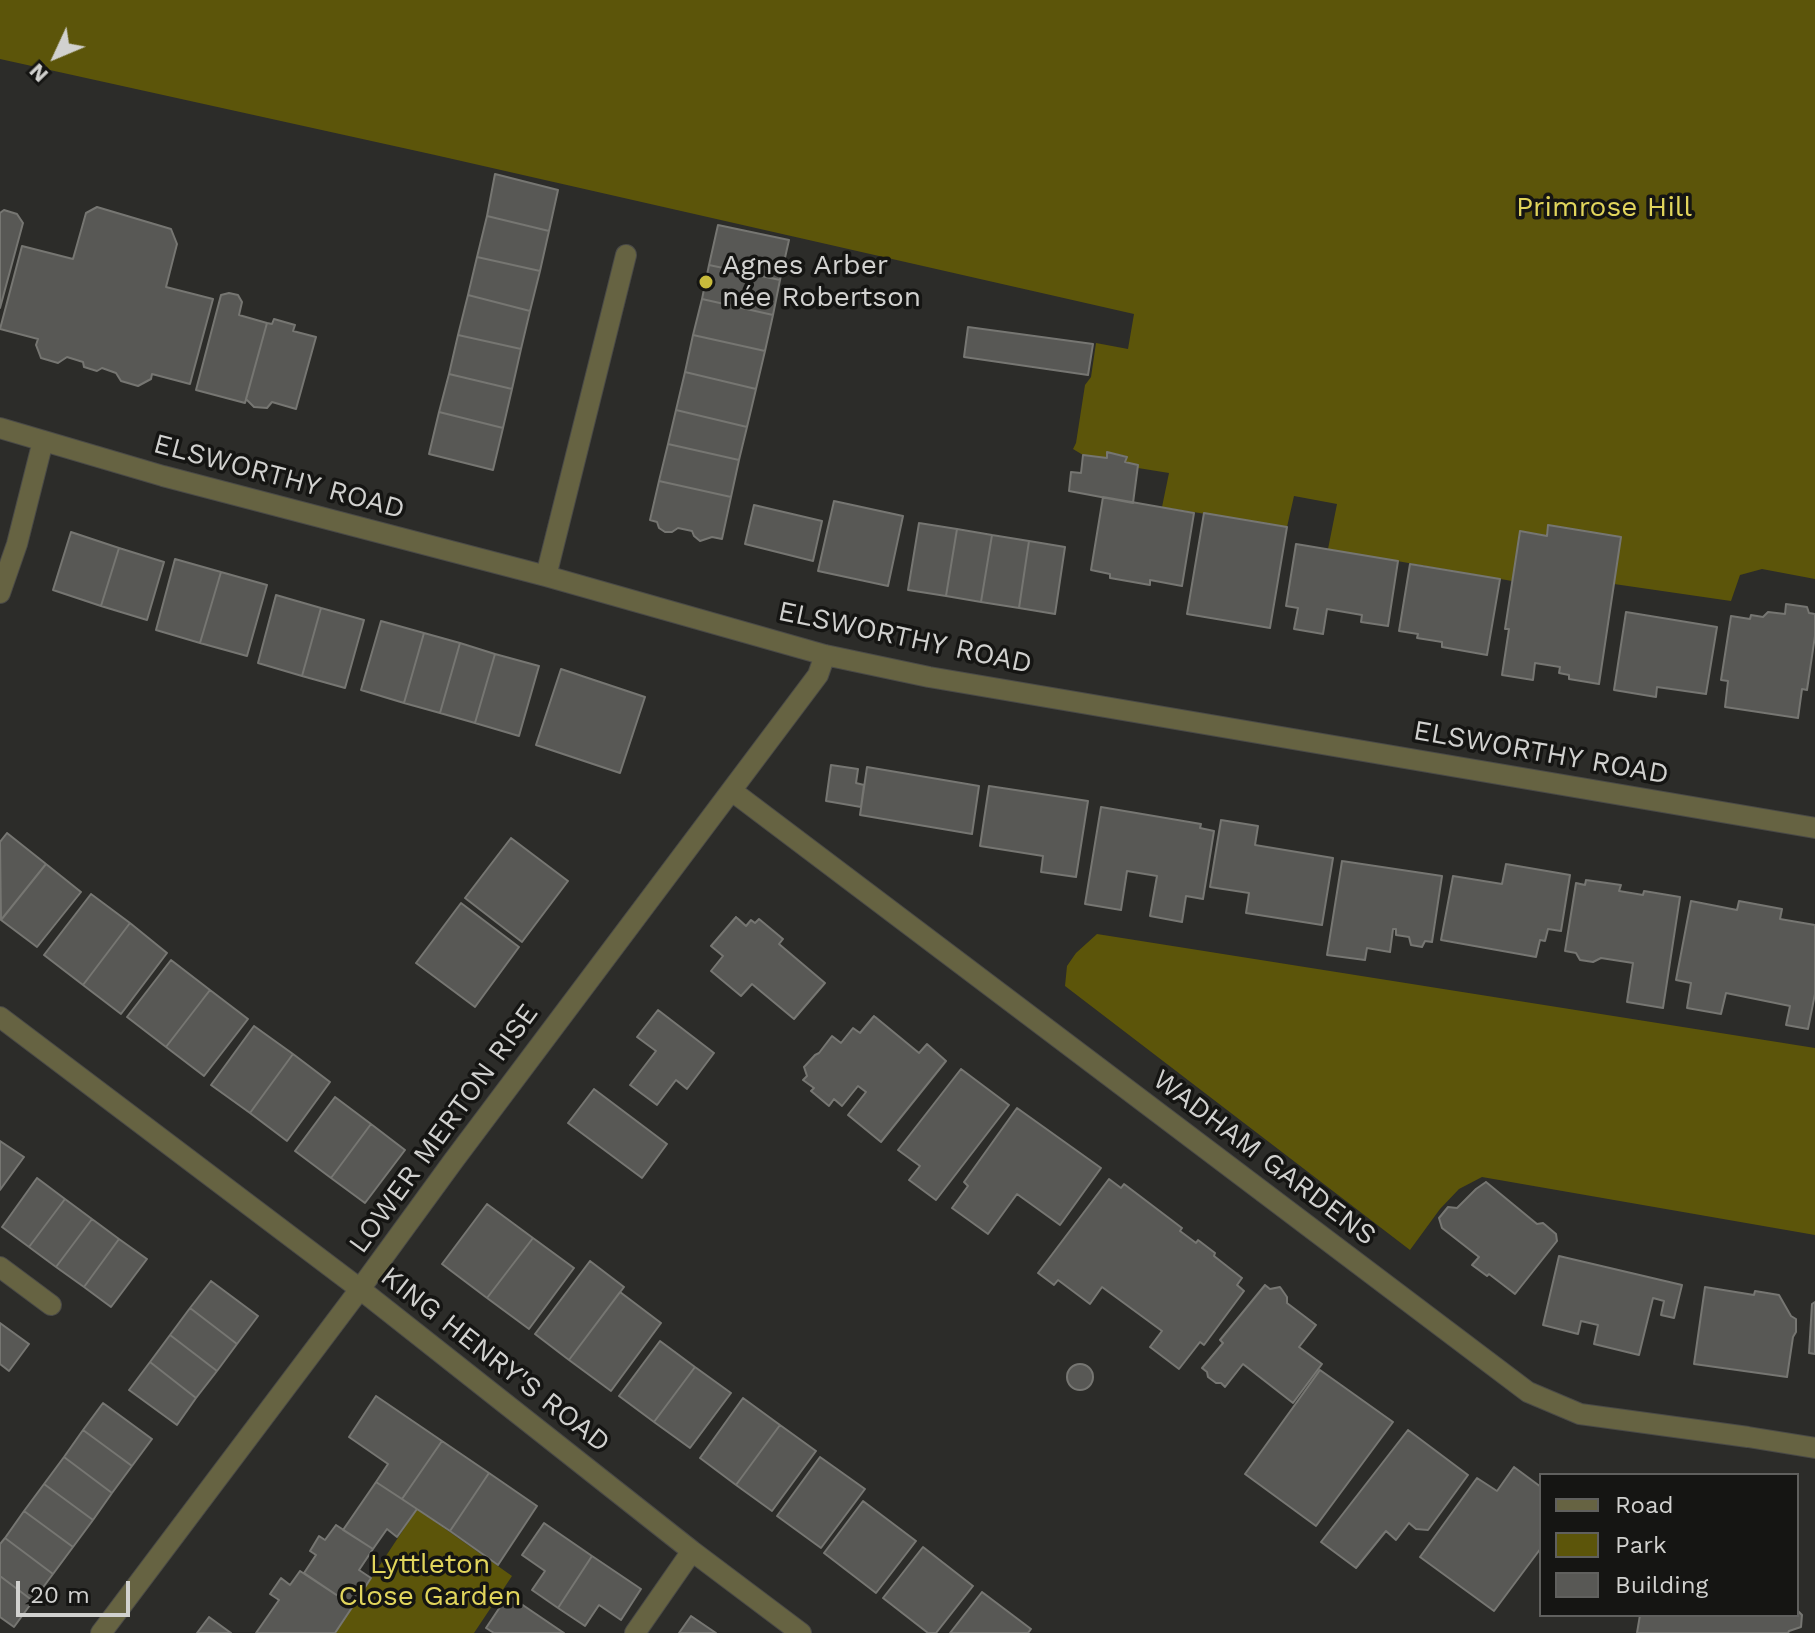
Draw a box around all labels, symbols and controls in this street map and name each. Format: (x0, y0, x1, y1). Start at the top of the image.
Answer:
north arrow (16, 16, 96, 96)
text: N (24, 58, 53, 88)
park label: Primrose Hill (1516, 191, 1692, 225)
place label: Agnes Arber née Robertson (722, 249, 921, 315)
marker: Agnes Arber née Robertson (697, 273, 715, 291)
street label: ELSWORTHY ROAD (150, 427, 408, 527)
street label: ELSWORTHY ROAD (775, 595, 1035, 681)
street label: ELSWORTHY ROAD (1411, 714, 1671, 792)
street label: LOWER MERTON RISE (342, 998, 546, 1260)
street label: WADHAM GARDENS (1146, 1063, 1382, 1253)
street label: KING HENRY'S ROAD (374, 1260, 616, 1460)
legend (1539, 1473, 1799, 1617)
text: Road (1615, 1491, 1674, 1519)
text: Park (1615, 1531, 1667, 1559)
park label: Lyttleton Close Garden (338, 1548, 522, 1614)
scale bar (20, 1565, 134, 1615)
text: Building (1615, 1571, 1708, 1599)
text: 20 m (30, 1581, 90, 1609)

